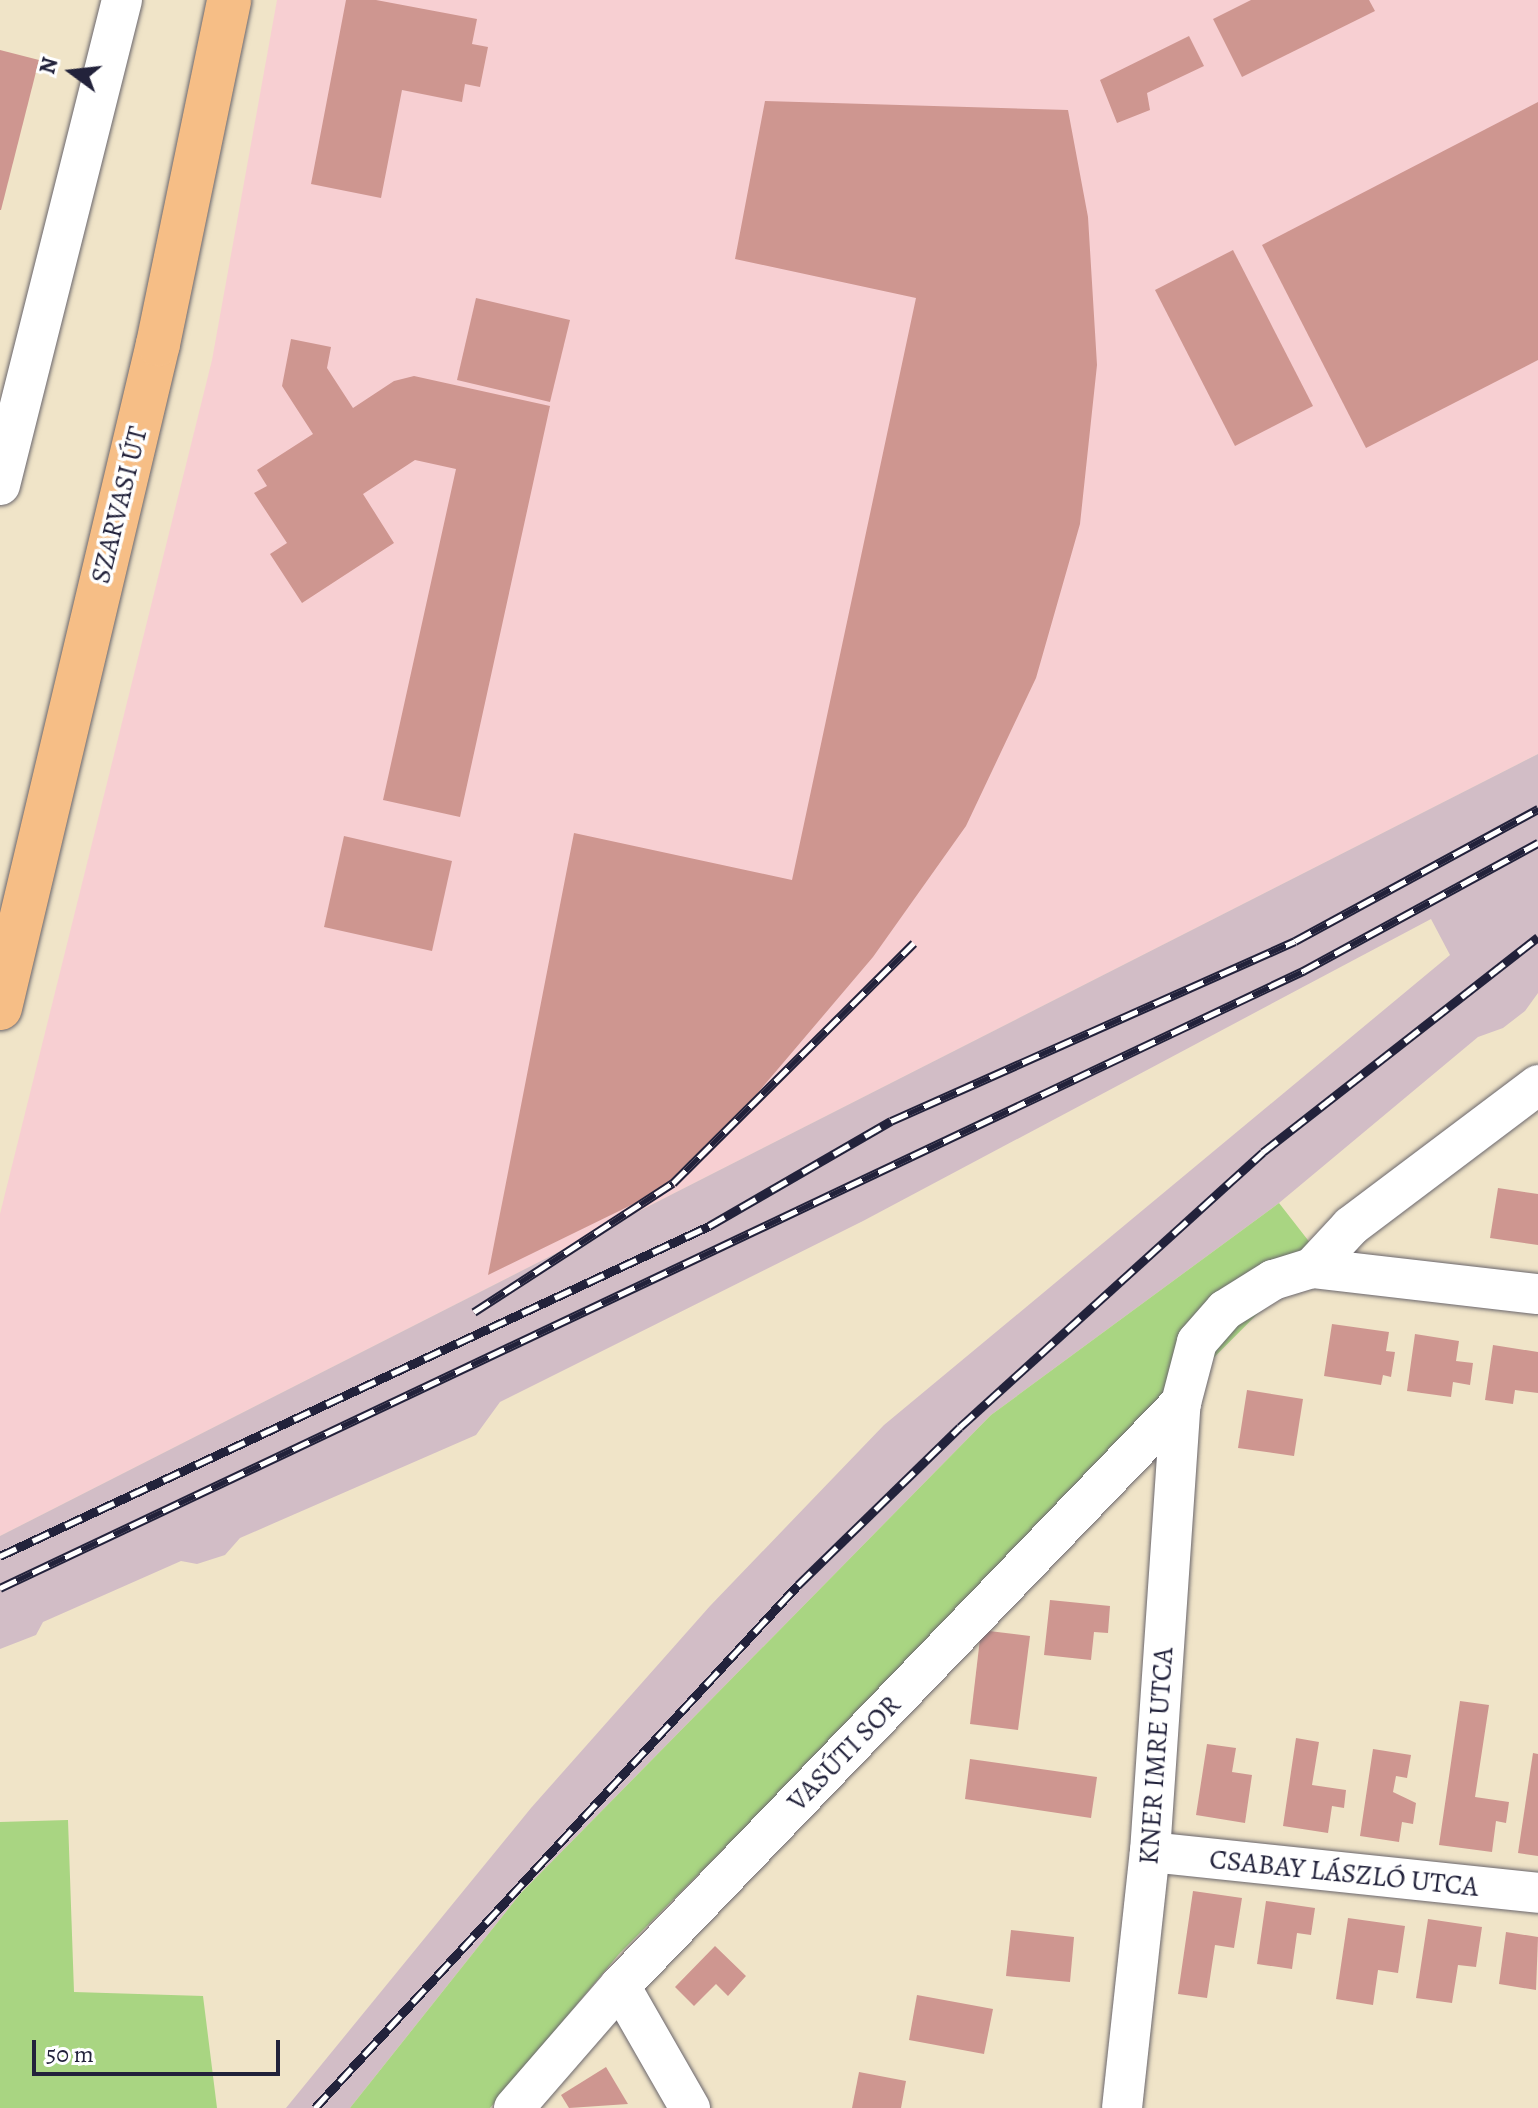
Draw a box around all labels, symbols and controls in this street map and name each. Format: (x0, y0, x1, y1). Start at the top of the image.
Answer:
north arrow (32, 32, 112, 112)
text: N (32, 54, 65, 77)
street label: SZARVASI ÚT (83, 423, 155, 587)
street label: KNER IMRE UTCA (1132, 1646, 1180, 1866)
street label: VASÚTI SOR (780, 1688, 908, 1818)
street label: CSABAY LÁSZLÓ UTCA (1208, 1842, 1480, 1904)
scale bar (36, 2024, 284, 2074)
text: 50 m (46, 2038, 94, 2070)

